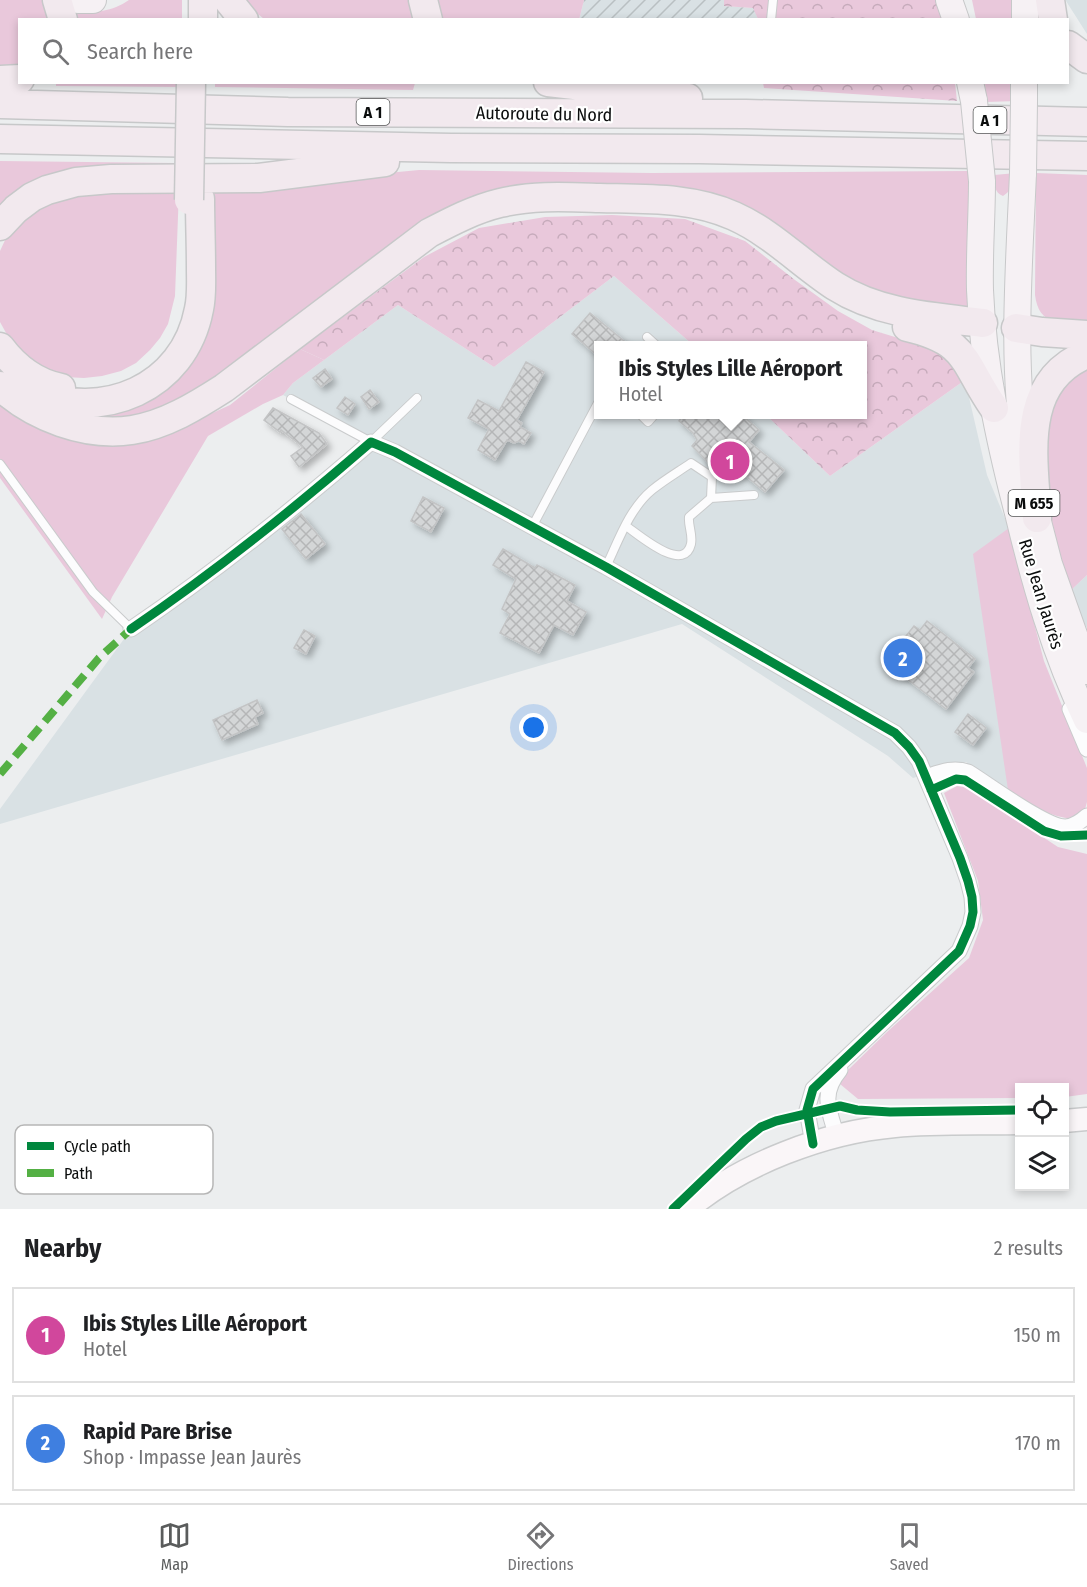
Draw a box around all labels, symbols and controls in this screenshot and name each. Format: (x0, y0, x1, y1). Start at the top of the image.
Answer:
search box (18, 18, 1069, 84)
icon: search (39, 35, 72, 68)
text: Search here (87, 38, 193, 65)
road number: A 1 (356, 99, 389, 125)
street label: Autoroute du Nord (476, 102, 612, 126)
road number: A 1 (974, 107, 1006, 133)
popup (594, 341, 867, 419)
text: Ibis Styles Lille Aéroport (619, 355, 842, 382)
text: Hotel (619, 382, 663, 406)
pin: 1 (710, 438, 750, 484)
road number: M 655 (1008, 490, 1060, 516)
street label: Rue Jean Jaurès (1014, 536, 1068, 652)
pin: 2 (884, 636, 922, 680)
your location (519, 713, 548, 742)
map controls (1015, 1083, 1069, 1191)
button: locate (1015, 1083, 1069, 1137)
legend (15, 1125, 213, 1194)
text: Cycle path (64, 1137, 131, 1156)
button: layers (1015, 1137, 1069, 1191)
text: Path (64, 1164, 93, 1183)
text: Nearby (24, 1233, 101, 1264)
text: 2 results (994, 1236, 1063, 1260)
text: Ibis Styles Lille Aéroport (83, 1310, 307, 1337)
text: 1 (41, 1323, 50, 1347)
text: 150 m (1014, 1323, 1061, 1347)
text: Hotel (83, 1337, 127, 1361)
text: Rapid Pare Brise (83, 1418, 232, 1445)
text: 2 (41, 1431, 50, 1455)
text: 170 m (1015, 1431, 1061, 1455)
text: Shop · Impasse Jean Jaurès (83, 1445, 301, 1469)
tab: Map (158, 1519, 191, 1574)
tab: Directions (507, 1519, 574, 1574)
tab: Saved (890, 1519, 929, 1574)

